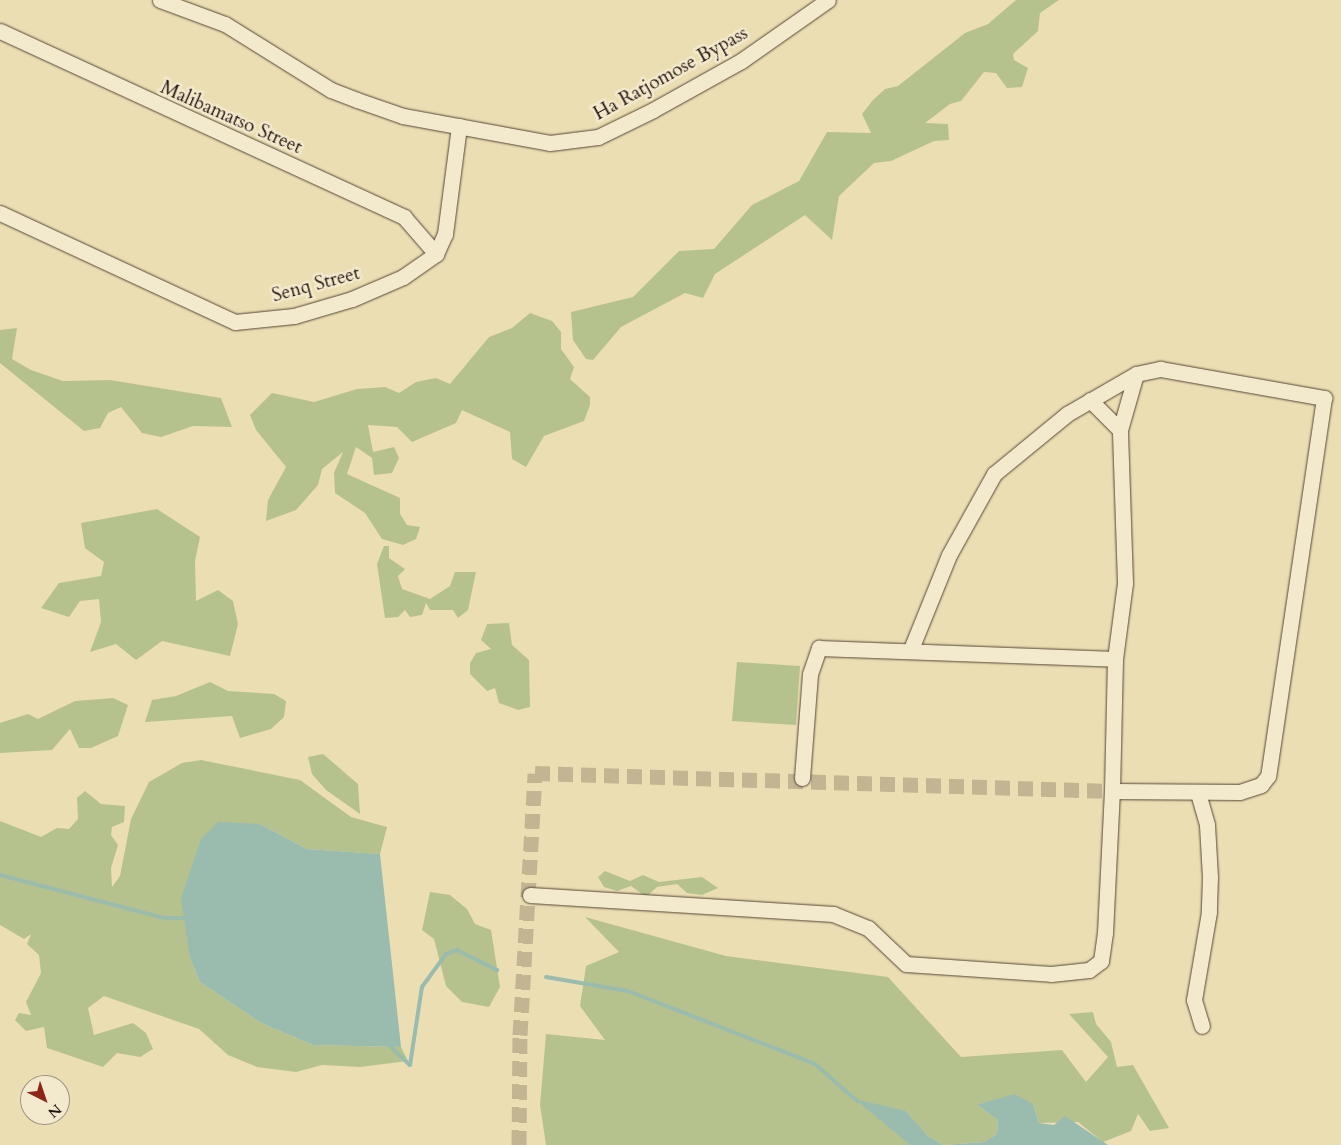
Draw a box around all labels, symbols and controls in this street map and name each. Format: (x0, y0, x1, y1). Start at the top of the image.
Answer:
street label: Ha Ratjomose Bypass (590, 22, 752, 126)
street label: Malibamatso Street (157, 77, 305, 159)
street label: Senq Street (270, 262, 362, 308)
north arrow (20, 1075, 70, 1125)
text: N (44, 1100, 65, 1122)

